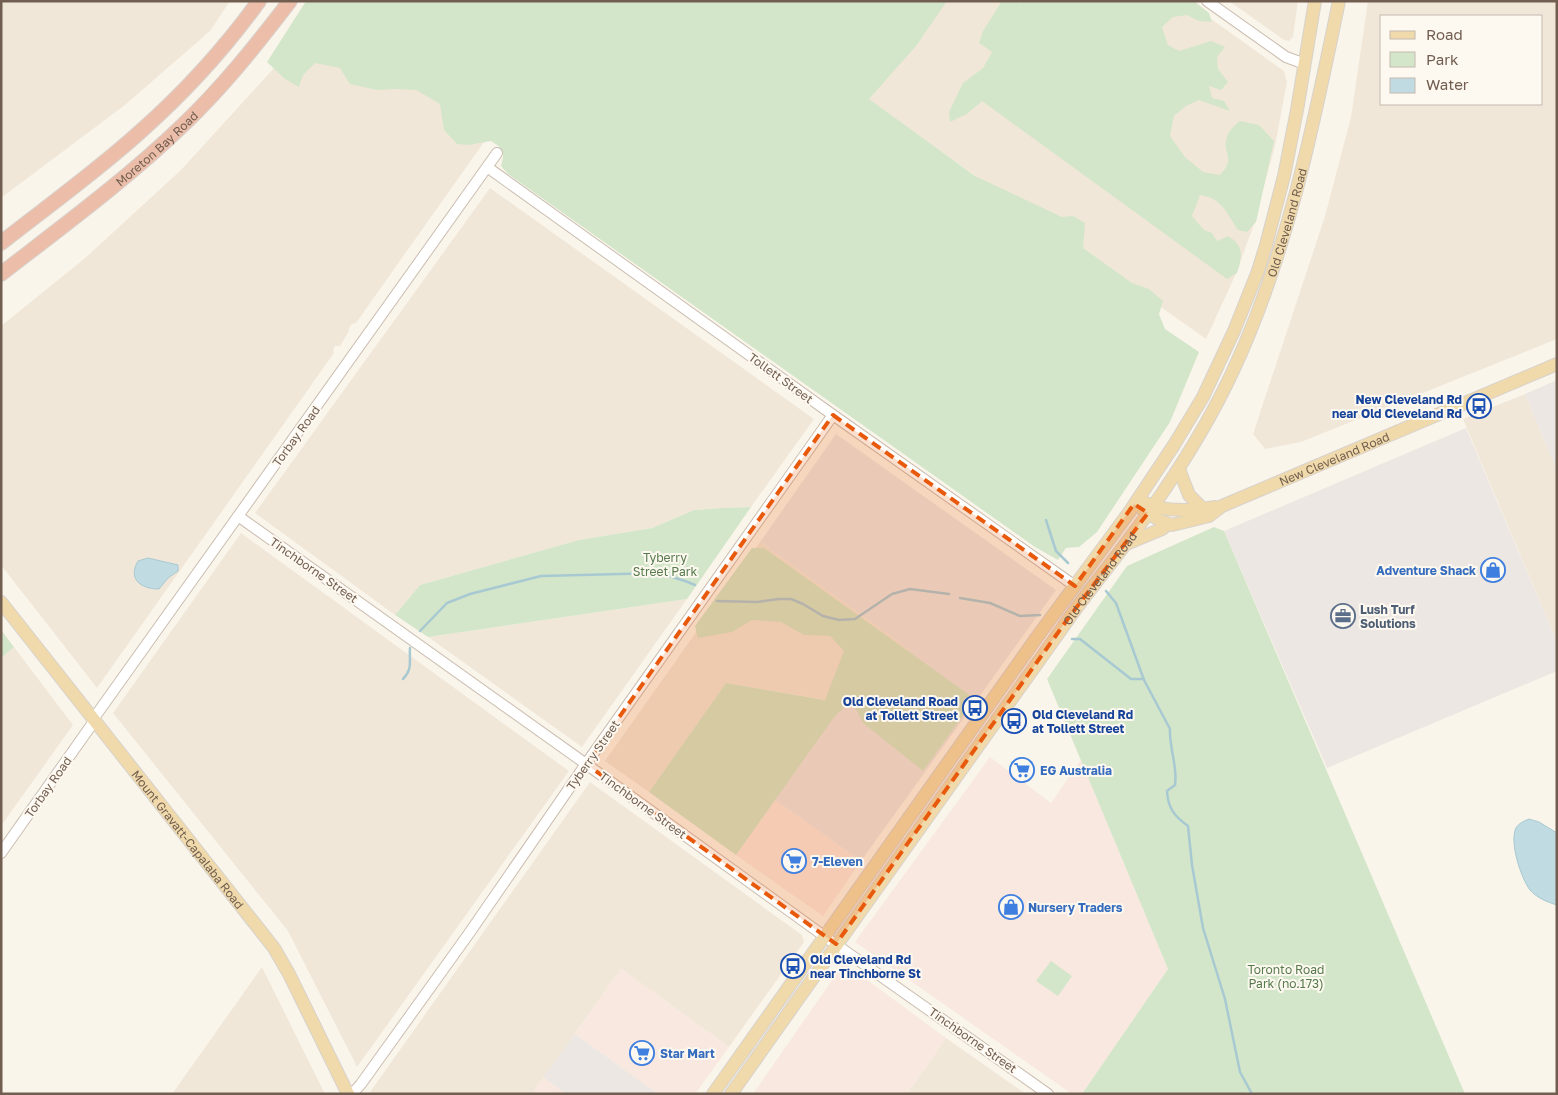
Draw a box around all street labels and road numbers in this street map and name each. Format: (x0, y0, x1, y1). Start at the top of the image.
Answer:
street label: Moreton Bay Road (112, 108, 201, 189)
street label: Old Cleveland Road (1263, 166, 1309, 279)
street label: Tollett Street (746, 350, 816, 407)
street label: Torbay Road (269, 403, 323, 469)
street label: New Cleveland Road (1277, 428, 1392, 489)
street label: Old Cleveland Road (1059, 529, 1140, 628)
street label: Tinchborne Street (267, 534, 361, 606)
street label: Tyberry Street (563, 717, 623, 793)
street label: Torbay Road (21, 754, 75, 820)
street label: Mount Gravatt-Capalaba Road (129, 767, 247, 912)
street label: Tinchborne Street (596, 768, 690, 842)
street label: Tinchborne Street (926, 1004, 1020, 1076)

